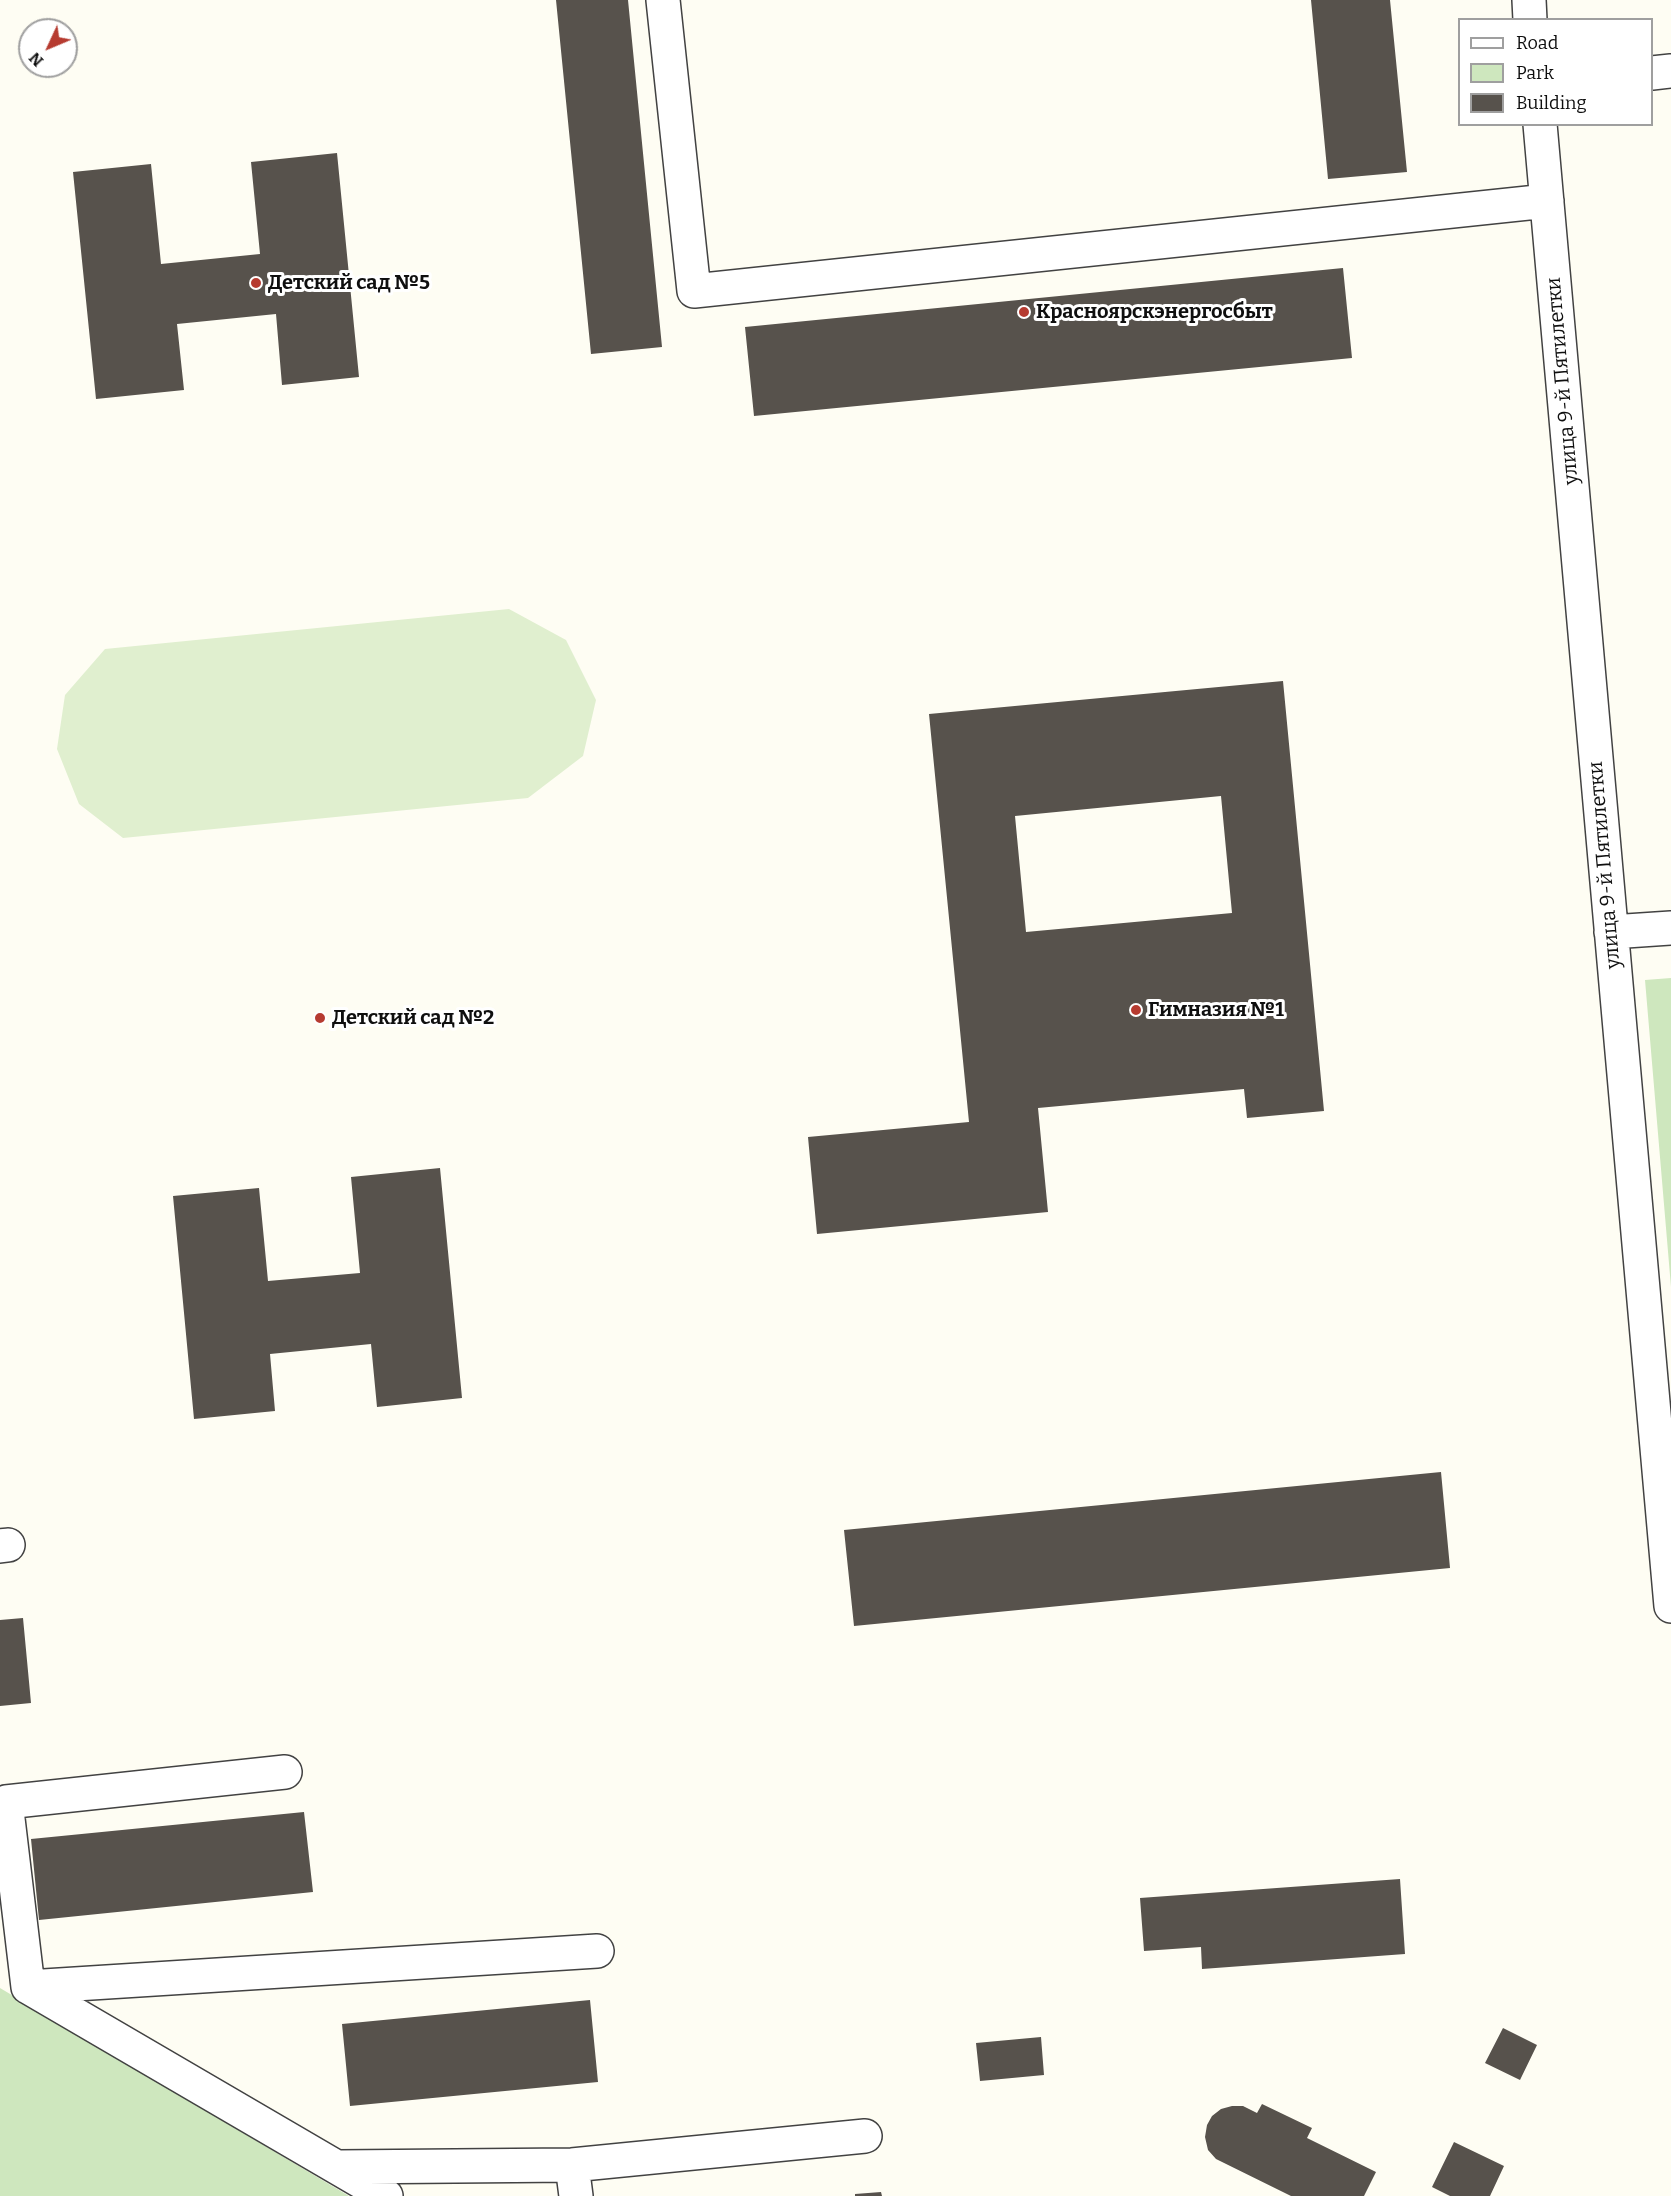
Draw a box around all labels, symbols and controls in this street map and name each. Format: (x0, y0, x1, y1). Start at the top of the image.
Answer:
north arrow (18, 18, 78, 78)
legend (1458, 18, 1653, 126)
text: Road (1516, 32, 1558, 54)
text: N (25, 48, 47, 71)
text: Park (1516, 62, 1554, 84)
text: Building (1516, 92, 1587, 114)
place label: Детский сад №5 (268, 271, 430, 295)
marker: Детский сад №5 (249, 276, 263, 290)
street label: улица 9-й Пятилетки (1542, 276, 1584, 486)
place label: Красноярскэнергосбыт (1036, 300, 1273, 324)
marker: Красноярскэнергосбыт (1017, 305, 1031, 319)
street label: улица 9-й Пятилетки (1584, 760, 1626, 970)
place label: Гимназия №1 (1148, 998, 1284, 1022)
marker: Гимназия №1 (1129, 1003, 1143, 1017)
place label: Детский сад №2 (332, 1006, 494, 1030)
marker: Детский сад №2 (313, 1011, 327, 1025)

